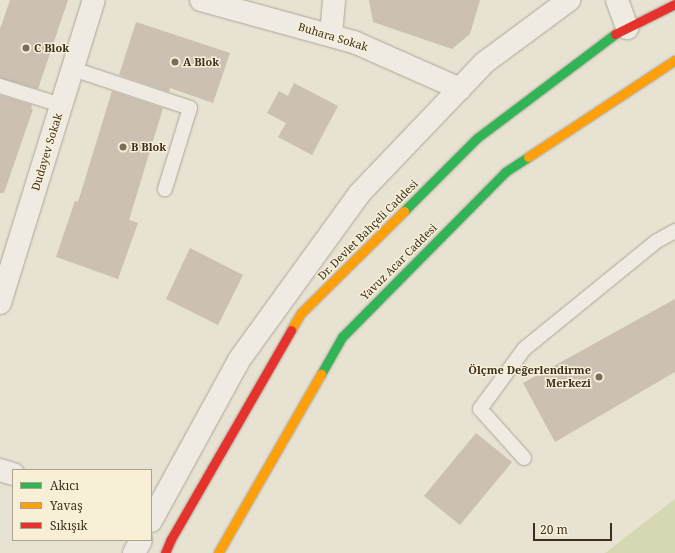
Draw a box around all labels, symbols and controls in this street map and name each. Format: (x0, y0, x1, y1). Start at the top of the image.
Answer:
street label: Buhara Sokak (296, 20, 370, 54)
place label: C Blok (34, 41, 69, 55)
marker: C Blok (21, 43, 31, 53)
place label: A Blok (183, 55, 219, 69)
marker: A Blok (170, 57, 180, 67)
street label: Dudayev Sokak (29, 112, 65, 192)
place label: B Blok (131, 140, 166, 154)
marker: B Blok (118, 142, 128, 152)
street label: Dr. Devlet Bahçeli Caddesi (315, 177, 421, 283)
street label: Yavuz Acar Caddesi (358, 221, 440, 303)
place label: Ölçme Değerlendirme Merkezi (468, 364, 591, 390)
marker: Ölçme Değerlendirme Merkezi (594, 372, 604, 382)
legend (12, 469, 152, 541)
text: Akıcı (50, 477, 79, 494)
text: Yavaş (50, 497, 83, 514)
scale bar (535, 515, 614, 541)
text: Sıkışık (50, 517, 88, 534)
text: 20 m (540, 521, 568, 538)

